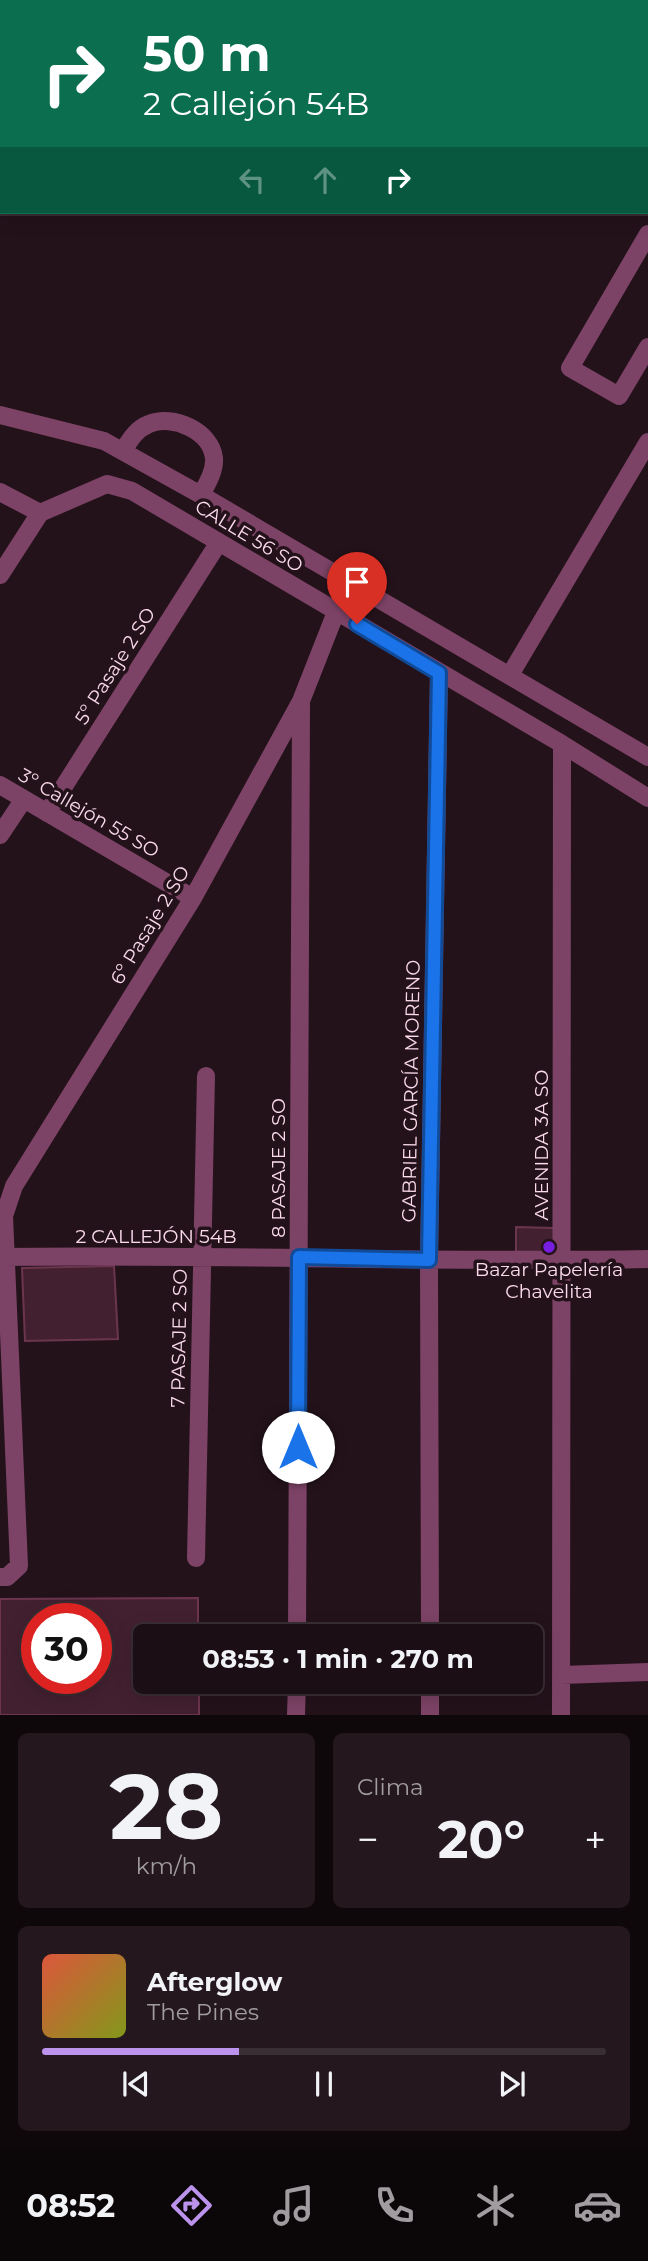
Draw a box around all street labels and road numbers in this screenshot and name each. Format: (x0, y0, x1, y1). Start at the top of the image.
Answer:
street label: CALLE 56 SO (191, 495, 307, 577)
street label: 5º Pasaje 2 SO (70, 603, 160, 729)
street label: 3º Callejón 55 SO (15, 763, 163, 863)
street label: 6º Pasaje 2 SO (106, 862, 194, 988)
street label: GABRIEL GARCÍA MORENO (397, 959, 425, 1223)
street label: AVENIDA 3A SO (530, 1070, 553, 1220)
street label: 8 PASAJE 2 SO (267, 1098, 290, 1238)
street label: 2 CALLEJÓN 54B (75, 1225, 237, 1248)
street label: 7 PASAJE 2 SO (166, 1268, 192, 1408)

